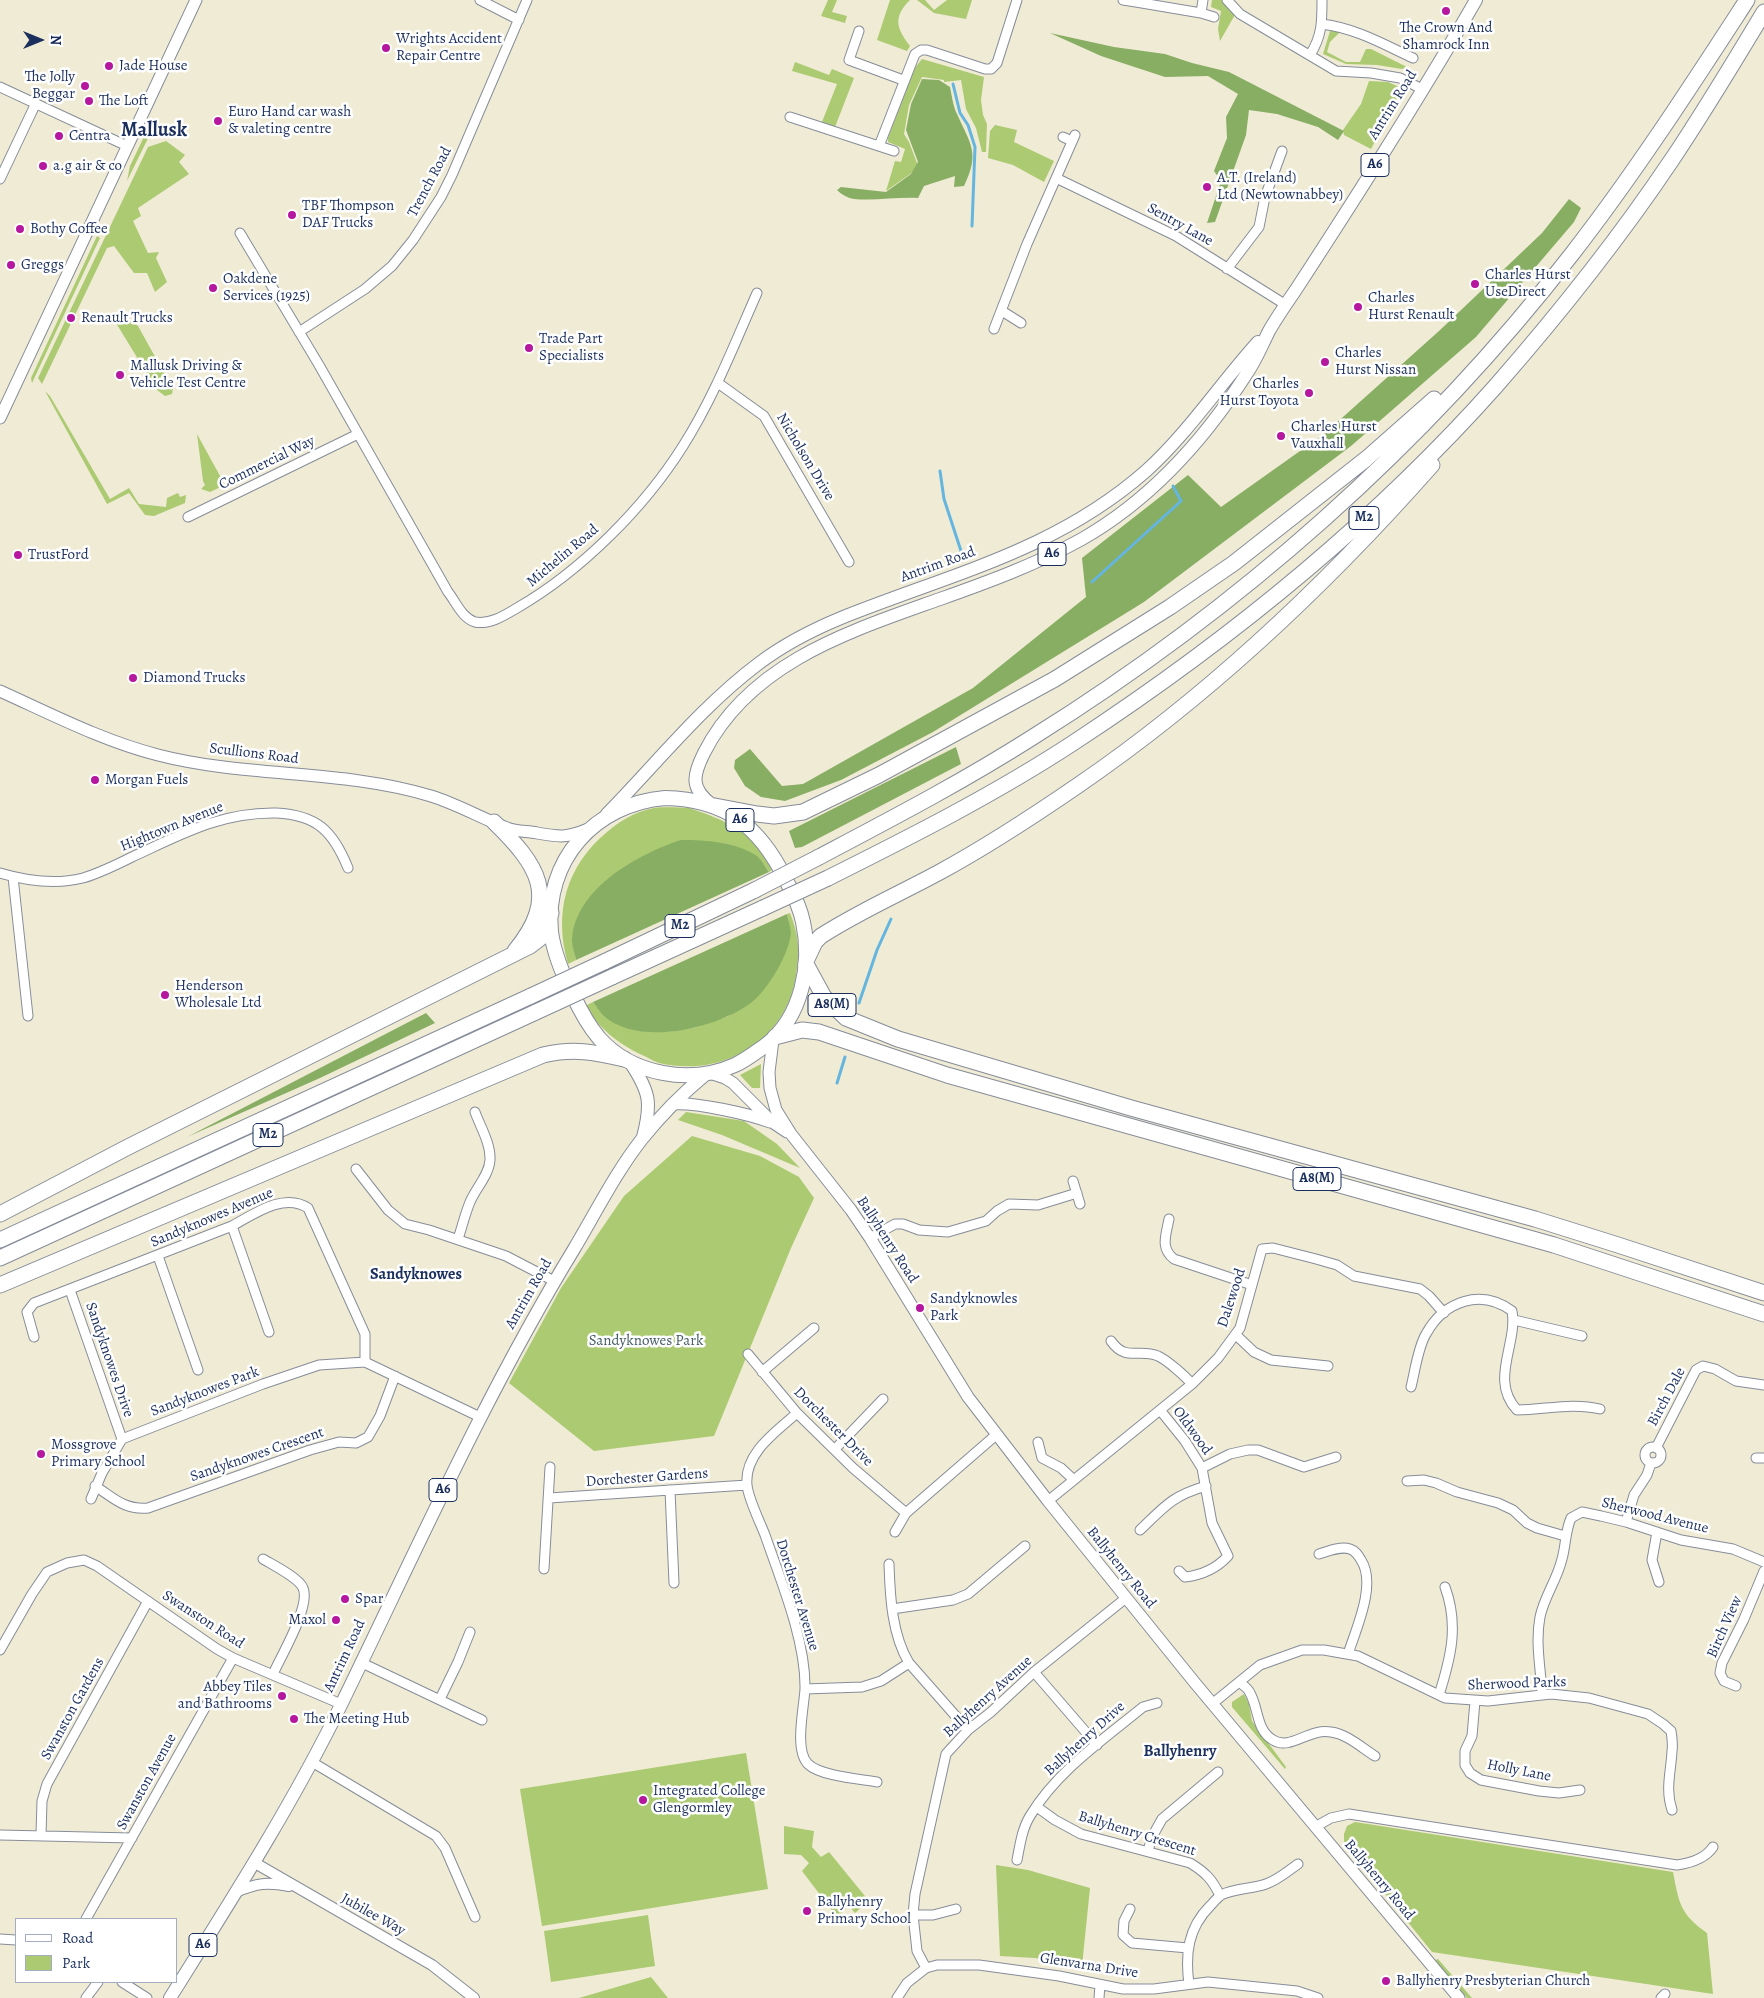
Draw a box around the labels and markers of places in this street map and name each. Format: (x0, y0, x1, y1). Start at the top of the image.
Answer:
marker: The Crown And Shamrock Inn (1440, 5, 1452, 17)
place label: The Crown And Shamrock Inn (1400, 19, 1492, 54)
place label: Wrights Accident Repair Centre (396, 30, 502, 65)
marker: Wrights Accident Repair Centre (380, 42, 392, 54)
place label: Jade House (119, 57, 188, 75)
marker: Jade House (103, 60, 115, 72)
place label: The Jolly Beggar (25, 68, 75, 103)
marker: The Jolly Beggar (79, 80, 91, 92)
place label: The Loft (99, 92, 148, 110)
marker: The Loft (83, 95, 95, 107)
place label: Euro Hand car wash & valeting centre (228, 103, 351, 138)
marker: Euro Hand car wash & valeting centre (212, 115, 224, 127)
place label: Centra (69, 127, 111, 145)
marker: Centra (53, 130, 65, 142)
place label: a.g air & co (53, 157, 122, 175)
marker: a.g air & co (37, 160, 49, 172)
place label: A.T. (Ireland) Ltd (Newtownabbey) (1217, 169, 1343, 204)
marker: A.T. (Ireland) Ltd (Newtownabbey) (1201, 181, 1213, 193)
place label: TBF Thompson DAF Trucks (302, 197, 394, 232)
marker: TBF Thompson DAF Trucks (286, 209, 298, 221)
place label: Bothy Coffee (30, 220, 108, 238)
marker: Bothy Coffee (14, 223, 26, 235)
place label: Greggs (21, 256, 64, 274)
marker: Greggs (5, 259, 17, 271)
place label: Charles Hurst UseDirect (1485, 266, 1571, 301)
place label: Oakdene Services (1925) (223, 270, 310, 305)
marker: Charles Hurst UseDirect (1469, 278, 1481, 290)
marker: Oakdene Services (1925) (207, 282, 219, 294)
place label: Charles Hurst Renault (1368, 289, 1454, 324)
marker: Charles Hurst Renault (1352, 301, 1364, 313)
place label: Renault Trucks (81, 309, 173, 327)
marker: Renault Trucks (65, 312, 77, 324)
place label: Trade Part Specialists (539, 330, 604, 365)
marker: Trade Part Specialists (523, 342, 535, 354)
place label: Charles Hurst Nissan (1335, 344, 1416, 379)
marker: Charles Hurst Nissan (1319, 356, 1331, 368)
place label: Mallusk Driving & Vehicle Test Centre (130, 357, 246, 392)
marker: Mallusk Driving & Vehicle Test Centre (114, 369, 126, 381)
place label: Charles Hurst Toyota (1220, 375, 1299, 410)
marker: Charles Hurst Toyota (1303, 387, 1315, 399)
place label: Charles Hurst Vauxhall (1291, 418, 1377, 453)
marker: Charles Hurst Vauxhall (1275, 430, 1287, 442)
place label: TrustFord (28, 546, 89, 564)
marker: TrustFord (12, 549, 24, 561)
place label: Diamond Trucks (143, 669, 245, 687)
marker: Diamond Trucks (127, 672, 139, 684)
place label: Morgan Fuels (105, 771, 188, 789)
marker: Morgan Fuels (89, 774, 101, 786)
place label: Henderson Wholesale Ltd (175, 977, 262, 1012)
marker: Henderson Wholesale Ltd (159, 989, 171, 1001)
place label: Sandyknowles Park (930, 1290, 1017, 1325)
marker: Sandyknowles Park (914, 1302, 926, 1314)
place label: Mossgrove Primary School (51, 1436, 145, 1471)
marker: Mossgrove Primary School (35, 1448, 47, 1460)
place label: Spar (355, 1590, 384, 1608)
marker: Spar (339, 1593, 351, 1605)
place label: Maxol (289, 1611, 326, 1629)
marker: Maxol (330, 1614, 342, 1626)
place label: Abbey Tiles and Bathrooms (178, 1678, 272, 1713)
marker: Abbey Tiles and Bathrooms (276, 1690, 288, 1702)
place label: The Meeting Hub (304, 1710, 409, 1728)
marker: The Meeting Hub (288, 1713, 300, 1725)
place label: Integrated College Glengormley (653, 1782, 765, 1817)
marker: Integrated College Glengormley (637, 1794, 649, 1806)
place label: Ballyhenry Primary School (817, 1893, 911, 1928)
marker: Ballyhenry Primary School (801, 1905, 813, 1917)
place label: Ballyhenry Presbyterian Church (1396, 1972, 1590, 1990)
marker: Ballyhenry Presbyterian Church (1380, 1975, 1392, 1987)

